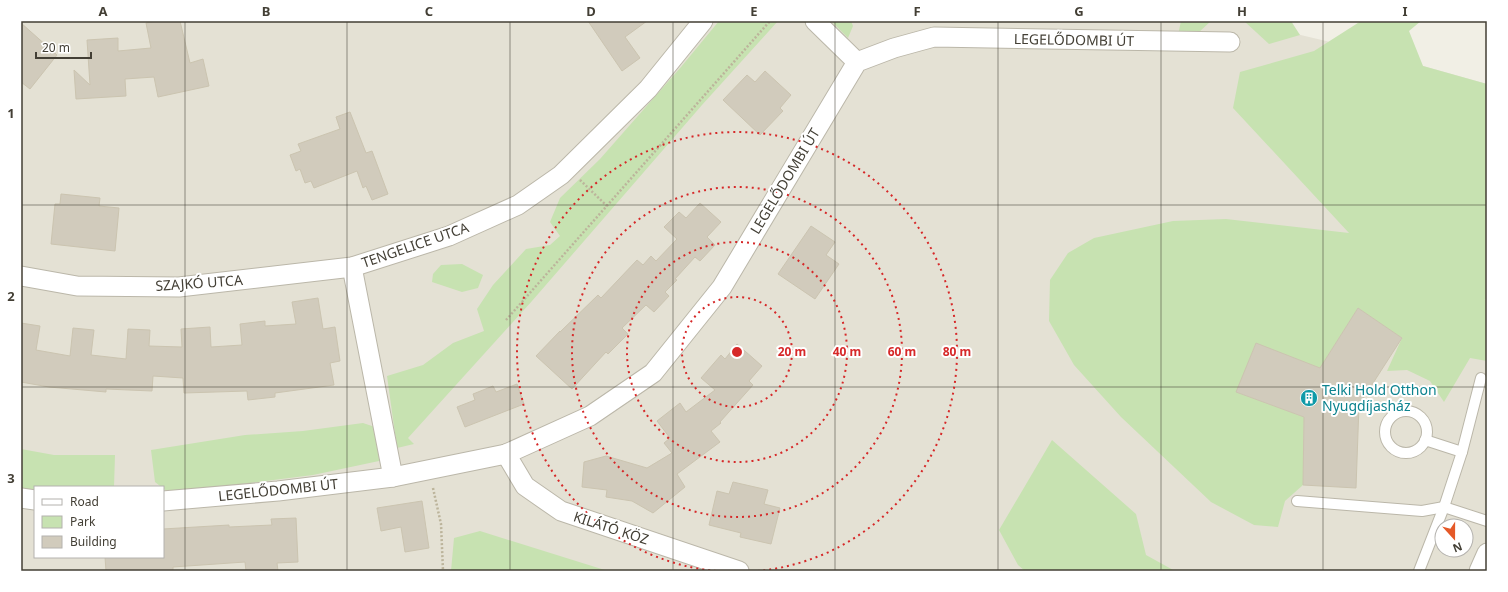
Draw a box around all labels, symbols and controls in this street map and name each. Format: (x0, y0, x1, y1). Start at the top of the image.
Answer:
text: A (99, 2, 108, 20)
text: B (262, 2, 270, 20)
text: C (425, 2, 433, 20)
text: D (586, 2, 596, 20)
text: E (750, 2, 758, 20)
text: F (913, 2, 921, 20)
text: G (1074, 2, 1084, 20)
text: H (1237, 2, 1247, 20)
text: I (1402, 2, 1408, 20)
street label: LEGELŐDOMBI ÚT (1014, 29, 1135, 50)
scale bar (36, 34, 91, 60)
text: 20 m (42, 39, 70, 56)
text: 1 (7, 104, 15, 122)
street label: LEGELŐDOMBI ÚT (745, 124, 824, 237)
street label: TENGELICE UTCA (359, 217, 471, 272)
street label: SZAJKÓ UTCA (155, 270, 243, 295)
text: 2 (7, 287, 15, 305)
text: 20 m (778, 343, 806, 360)
text: 40 m (833, 343, 861, 360)
text: 60 m (888, 343, 916, 360)
text: 80 m (943, 343, 971, 360)
centre of rings (730, 345, 744, 359)
place label: Telki Hold Otthon Nyugdíjasház (1322, 380, 1437, 415)
building icon: Telki Hold Otthon Nyugdíjasház (1299, 388, 1319, 408)
text: 3 (7, 469, 15, 487)
street label: LEGELŐDOMBI ÚT (217, 474, 339, 505)
legend (34, 486, 164, 558)
text: Road (70, 493, 99, 510)
street label: KILÁTÓ KÖZ (571, 506, 651, 549)
text: Park (70, 513, 96, 530)
north arrow (1434, 518, 1474, 558)
text: Building (70, 533, 117, 550)
text: N (1451, 539, 1465, 556)

